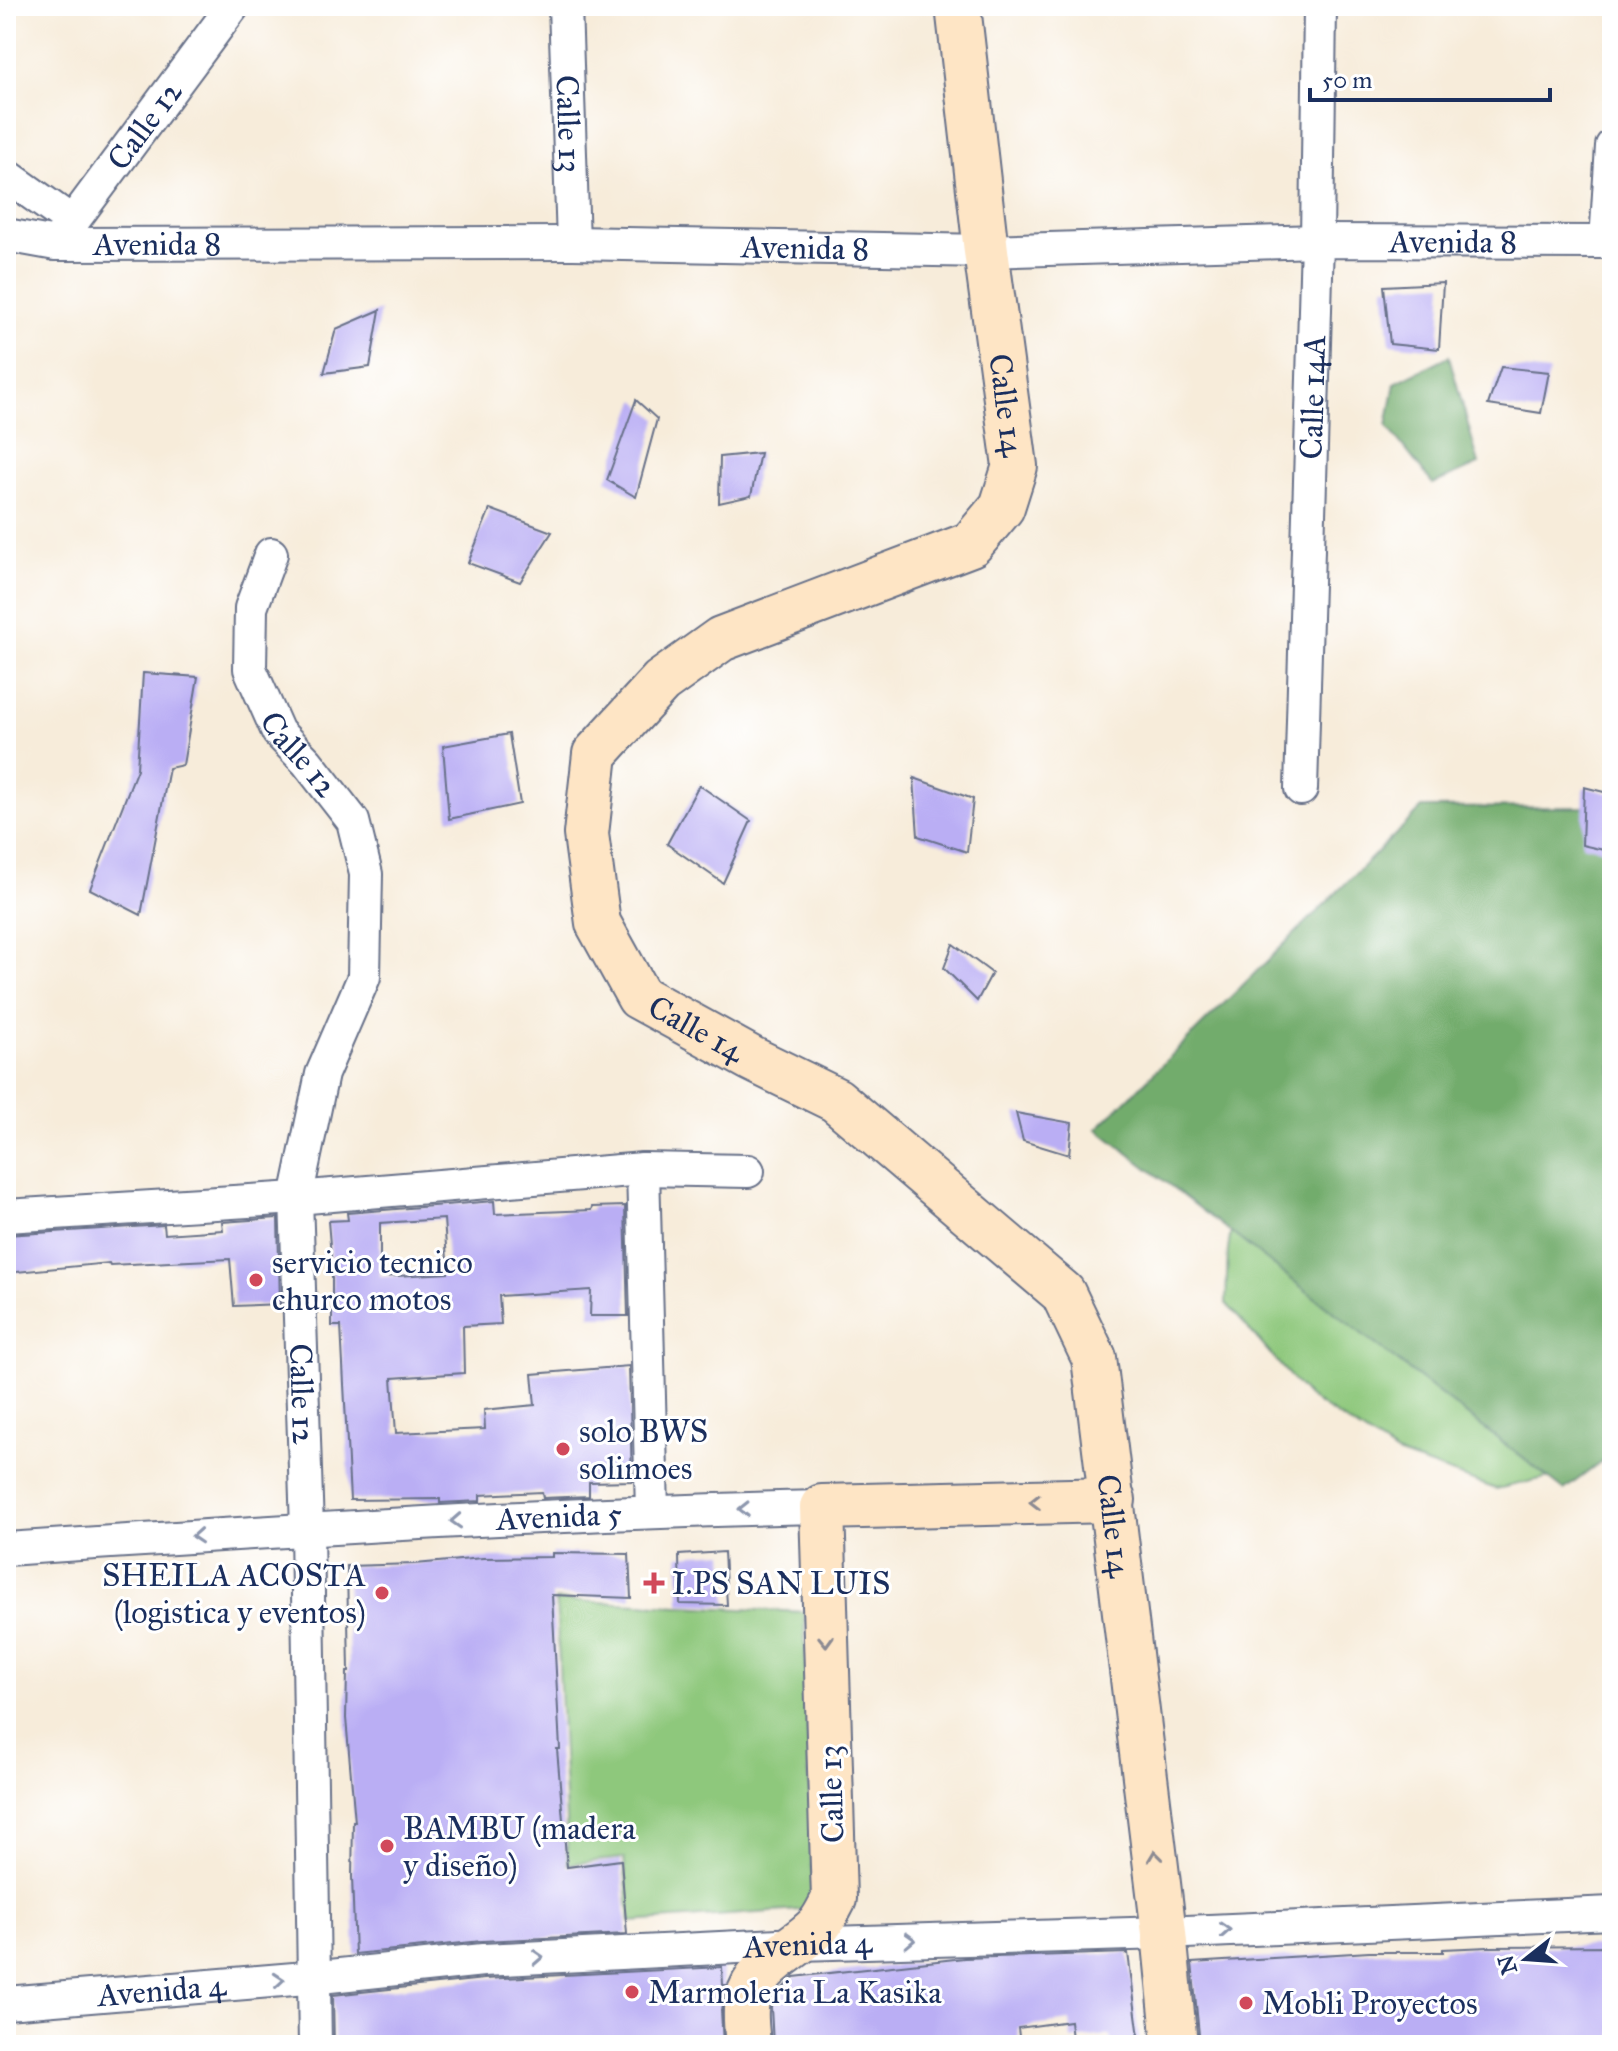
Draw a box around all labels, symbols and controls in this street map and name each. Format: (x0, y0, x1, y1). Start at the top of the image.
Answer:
scale bar (1310, 52, 1550, 102)
text: 50 m (1322, 65, 1372, 95)
street label: Calle 12 (99, 73, 191, 178)
street label: Calle 13 (547, 74, 590, 174)
street label: Avenida 8 (1387, 222, 1517, 262)
street label: Avenida 8 (91, 225, 221, 264)
street label: Avenida 8 (739, 227, 870, 269)
street label: Calle 14A (1292, 334, 1334, 460)
street label: Calle 14 (980, 351, 1033, 460)
street label: Calle 12 (252, 706, 346, 805)
street label: Calle 14 (641, 987, 752, 1071)
place label: servicio tecnico churco motos (272, 1243, 473, 1319)
marker: servicio tecnico churco motos (247, 1271, 265, 1289)
street label: Calle 12 (281, 1343, 323, 1445)
place label: solo BWS solimoes (579, 1412, 708, 1488)
marker: solo BWS solimoes (554, 1440, 572, 1458)
street label: Calle 14 (1088, 1472, 1140, 1581)
one-way arrow (1028, 1493, 1041, 1511)
street label: Avenida 5 (493, 1494, 623, 1539)
one-way arrow (737, 1500, 750, 1517)
one-way arrow (449, 1512, 462, 1529)
one-way arrow (190, 1527, 203, 1544)
place label: SHEILA ACOSTA (logistica y eventos) (102, 1556, 366, 1632)
place label: I.PS SAN LUIS (672, 1564, 890, 1603)
marker: I.PS SAN LUIS (643, 1572, 665, 1594)
marker: SHEILA ACOSTA (logistica y eventos) (373, 1584, 391, 1602)
one-way arrow (817, 1635, 835, 1648)
street label: Calle 13 (810, 1744, 853, 1844)
place label: BAMBU (madera y diseño) (403, 1809, 636, 1885)
marker: BAMBU (madera y diseño) (378, 1837, 396, 1855)
one-way arrow (1147, 1849, 1164, 1862)
north arrow (1486, 1919, 1566, 1999)
one-way arrow (1219, 1922, 1232, 1939)
street label: Avenida 4 (740, 1923, 874, 1967)
one-way arrow (904, 1932, 917, 1949)
one-way arrow (532, 1949, 545, 1966)
text: N (1492, 1952, 1523, 1978)
street label: Avenida 4 (94, 1966, 228, 2015)
one-way arrow (273, 1971, 286, 1988)
place label: Marmoleria La Kasika (648, 1973, 942, 2012)
marker: Marmoleria La Kasika (623, 1983, 641, 2001)
place label: Mobli Proyectos (1262, 1984, 1478, 2023)
marker: Mobli Proyectos (1237, 1994, 1255, 2012)

